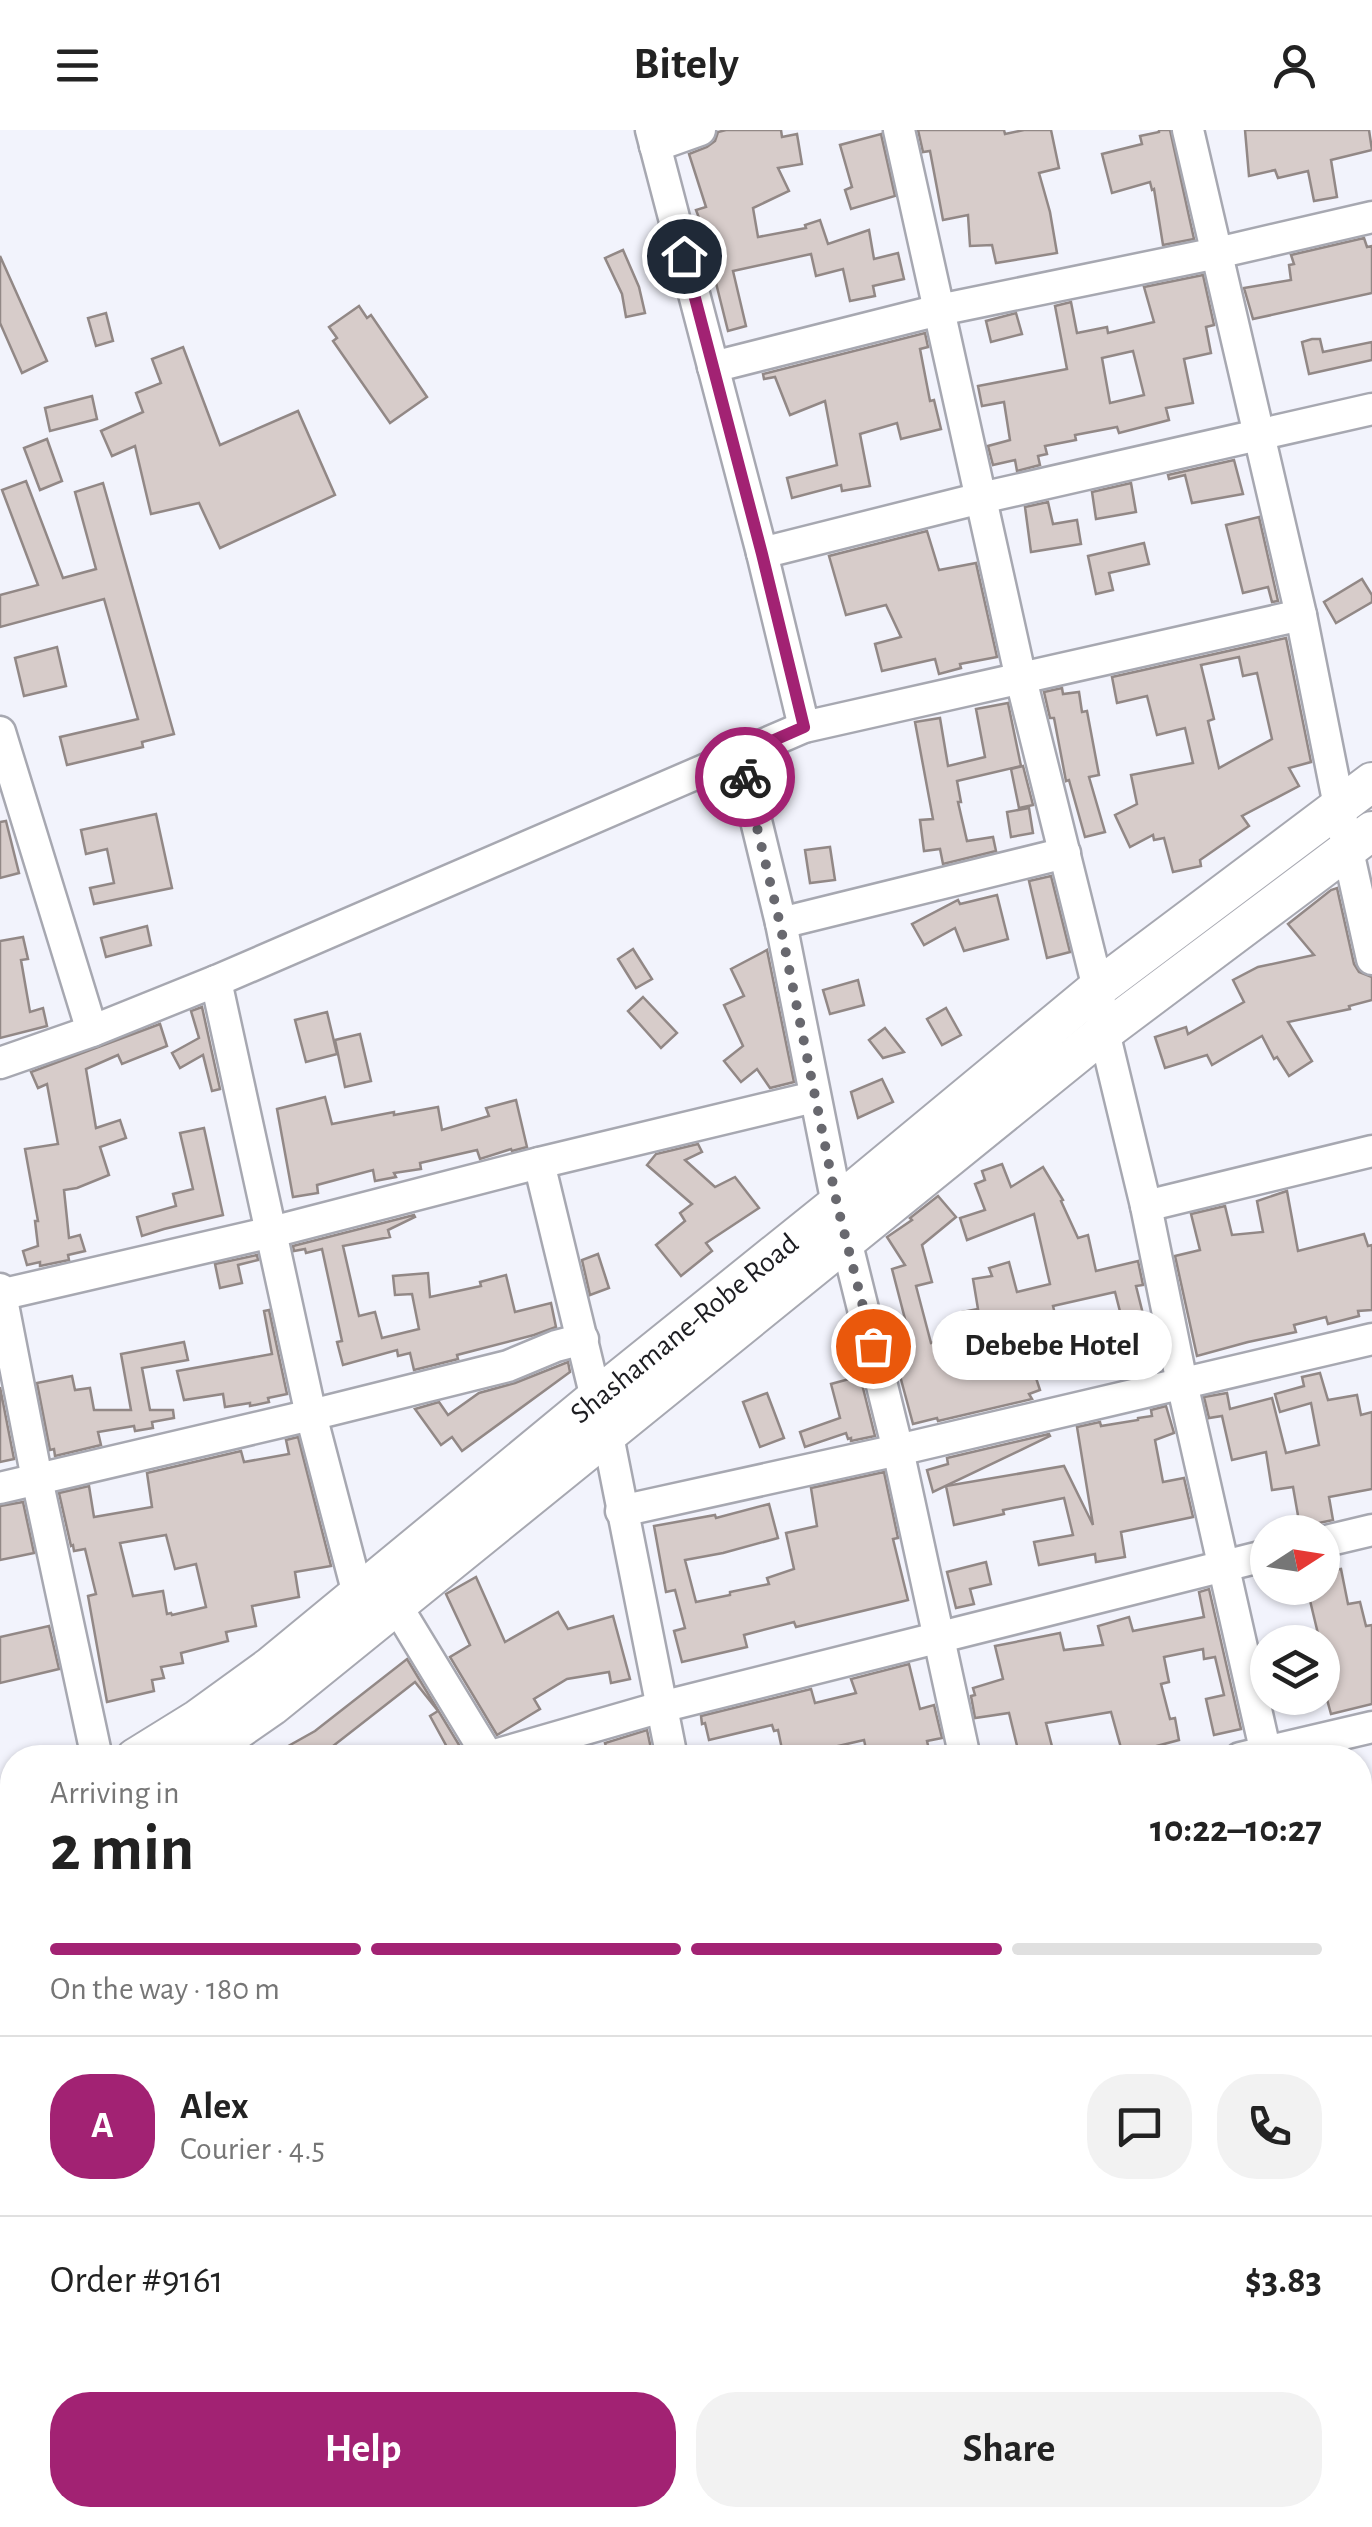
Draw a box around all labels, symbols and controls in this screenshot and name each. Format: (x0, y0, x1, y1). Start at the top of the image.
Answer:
icon: menu (50, 38, 105, 93)
icon: person (1267, 38, 1322, 93)
text: Bitely (633, 42, 739, 87)
pin (642, 214, 727, 299)
icon: home (657, 229, 712, 284)
courier (695, 727, 795, 827)
icon: bike (718, 750, 773, 805)
street label: Shashamane-Robe Road (565, 1228, 804, 1429)
pin (831, 1304, 916, 1389)
callout: Debebe Hotel (933, 1311, 1173, 1381)
icon: bag (846, 1319, 901, 1374)
text: Debebe Hotel (964, 1329, 1140, 1361)
north arrow (1250, 1515, 1340, 1605)
map controls (1250, 1515, 1340, 1715)
button: layers (1250, 1625, 1340, 1715)
text: Arriving in (50, 1777, 179, 1809)
text: 10:22–10:27 (1150, 1811, 1322, 1849)
text: 2 min (50, 1817, 194, 1882)
text: On the way · 180 m (50, 1973, 280, 2005)
button: chat (1087, 2074, 1192, 2179)
button: phone (1217, 2074, 1322, 2179)
text: Alex (180, 2088, 249, 2126)
text: A (91, 2107, 114, 2145)
text: Courier · 4.5 (180, 2133, 325, 2165)
text: Order #9161 (50, 2262, 224, 2300)
text: $3.83 (1245, 2262, 1322, 2300)
button: Help (50, 2392, 676, 2507)
button: Share (696, 2392, 1322, 2507)

